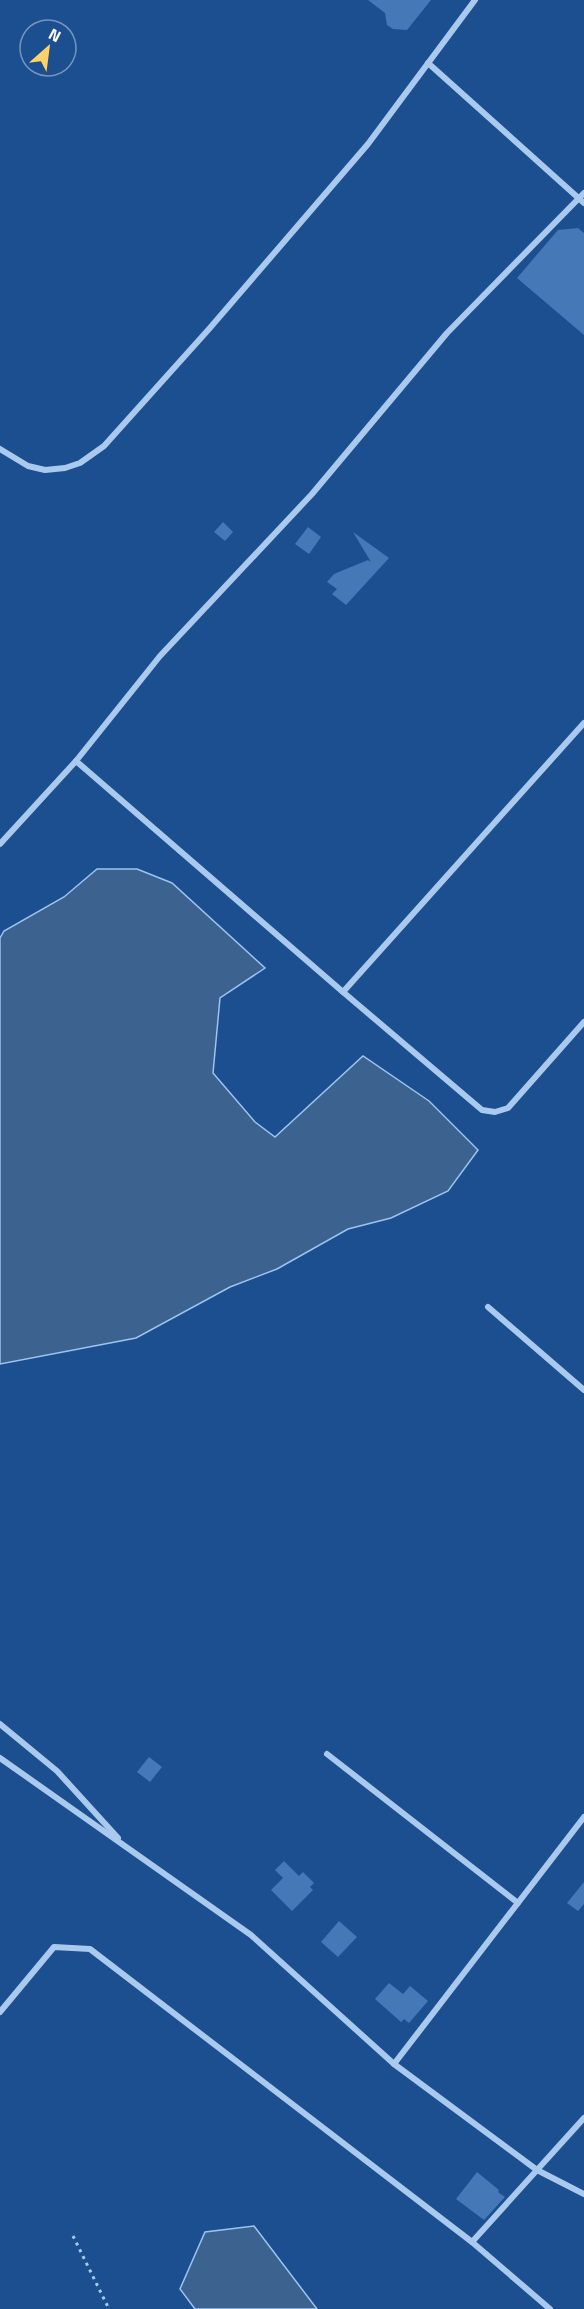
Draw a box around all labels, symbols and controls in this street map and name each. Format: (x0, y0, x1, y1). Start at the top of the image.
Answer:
north arrow (18, 18, 78, 78)
text: N (45, 22, 66, 48)

